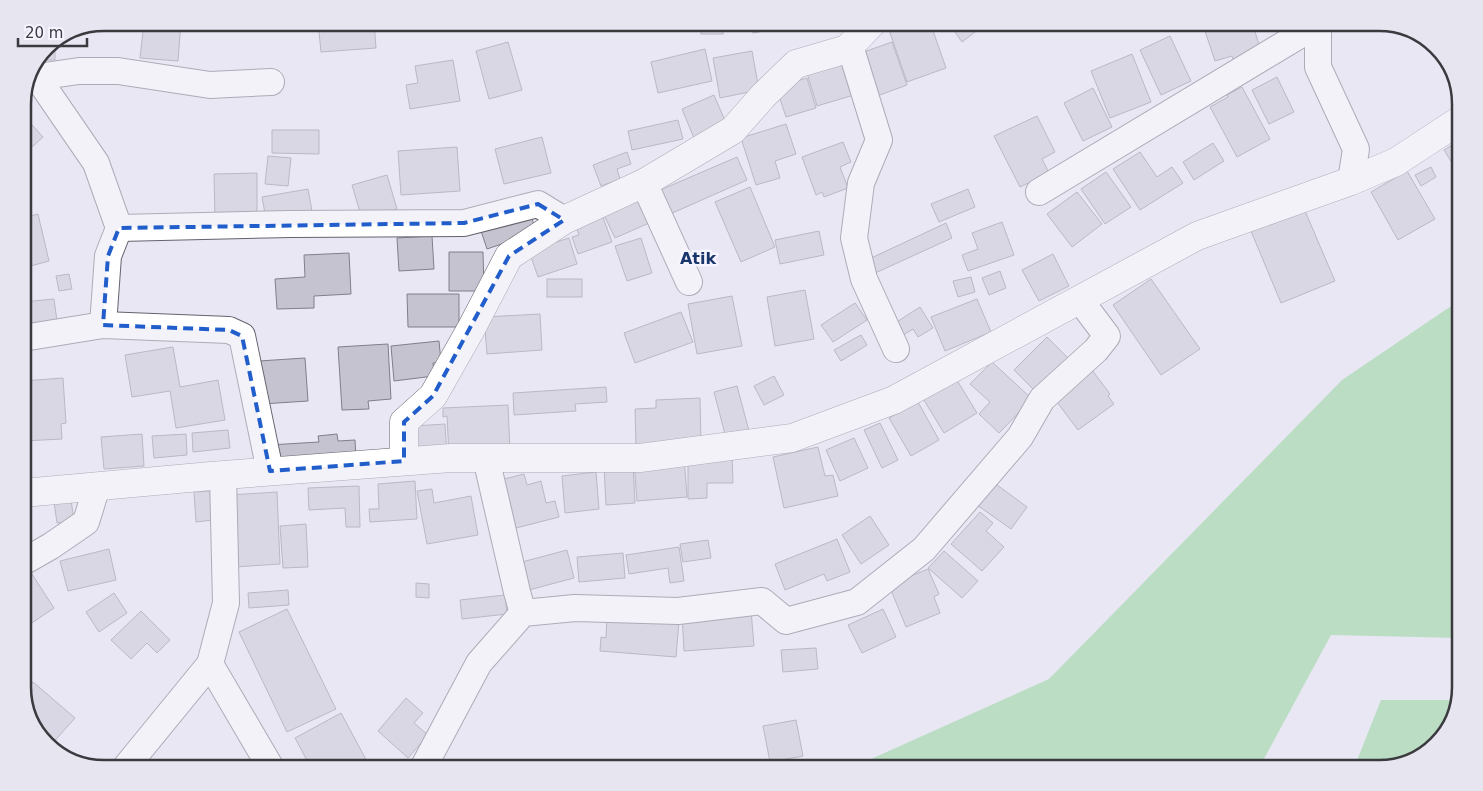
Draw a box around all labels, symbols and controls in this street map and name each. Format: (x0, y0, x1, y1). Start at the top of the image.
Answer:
scale bar (18, 15, 86, 47)
text: 20 m (25, 24, 63, 42)
district label: Atik (680, 249, 716, 268)

